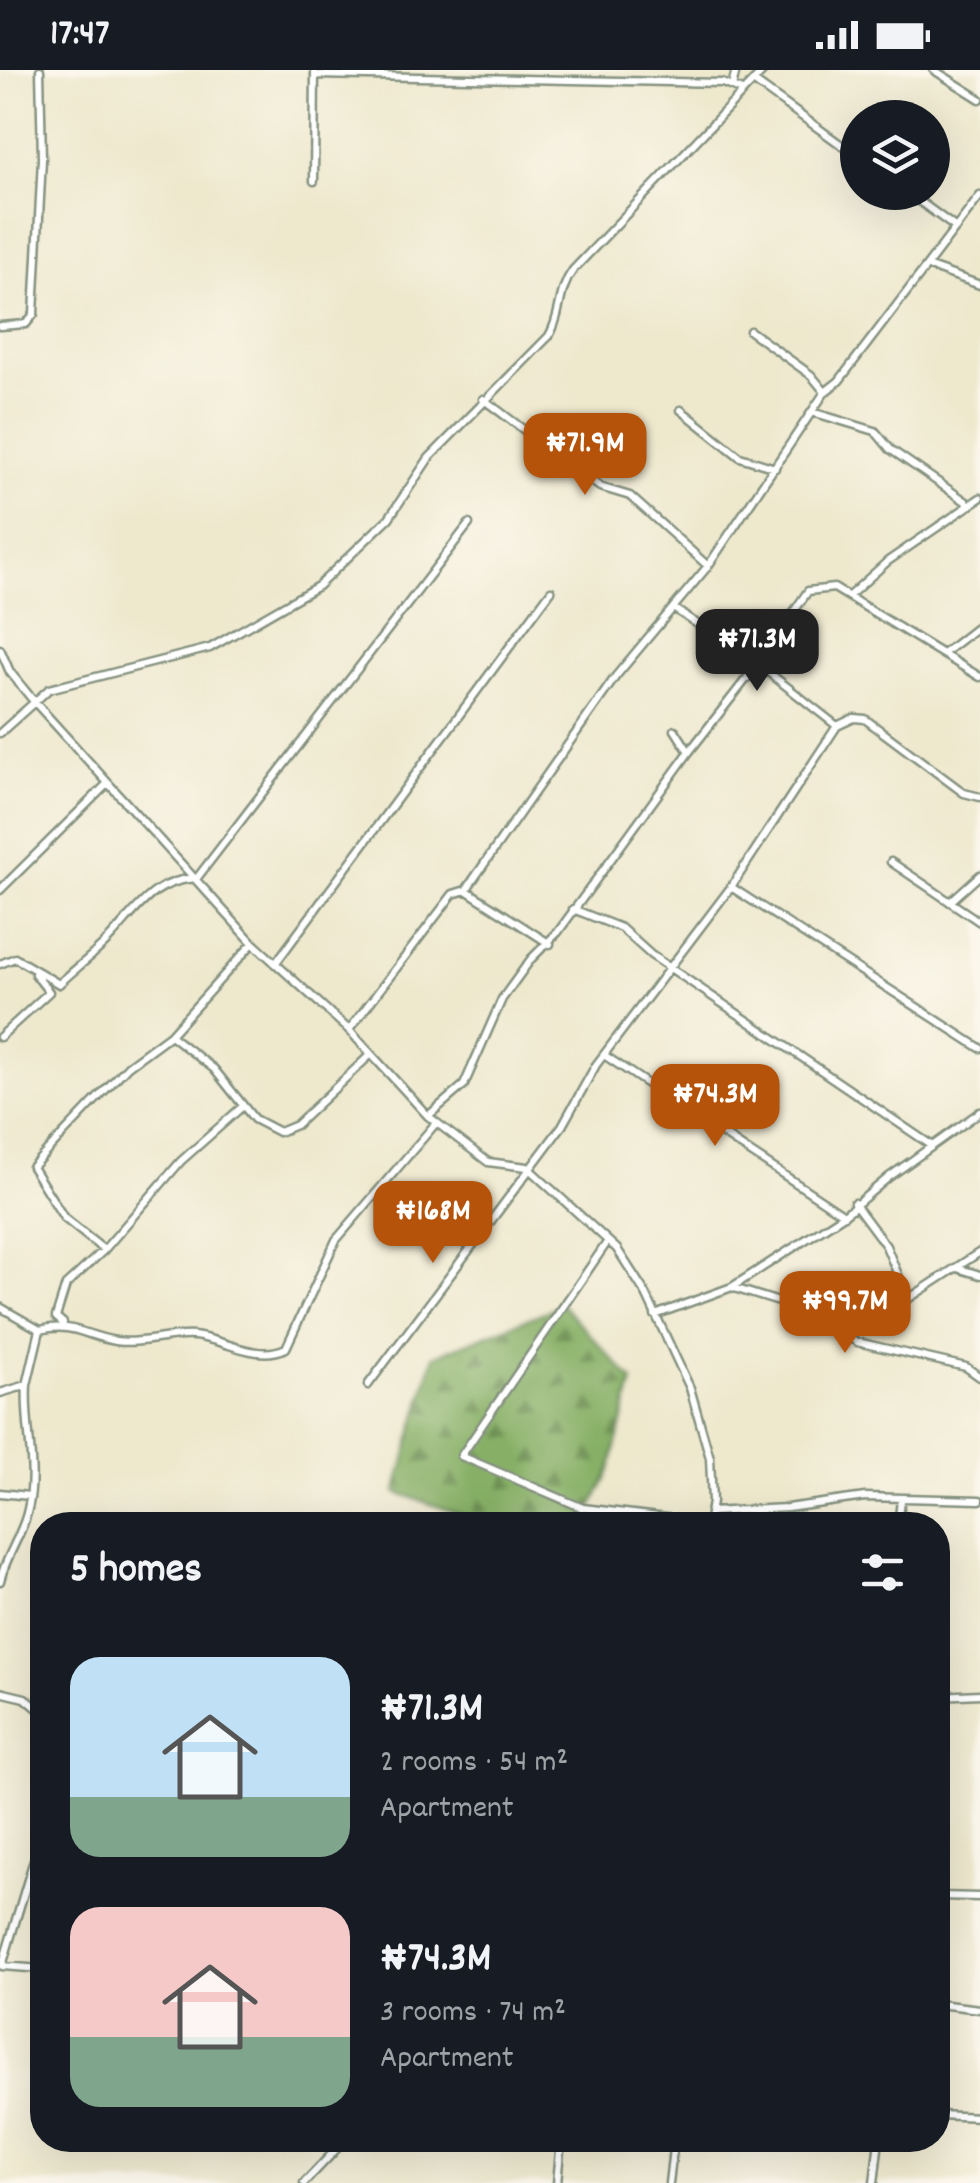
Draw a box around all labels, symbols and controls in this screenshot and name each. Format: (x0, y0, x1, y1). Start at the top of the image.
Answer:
text: 17:47 (50, 8, 110, 63)
map controls (840, 100, 950, 210)
button: layers (840, 100, 950, 210)
pin: ₦71.9M (504, 413, 666, 498)
text: ₦71.9M (545, 422, 625, 468)
pin: ₦71.3M (676, 609, 838, 694)
text: ₦71.3M (718, 618, 796, 664)
pin: ₦74.3M (634, 1064, 796, 1149)
text: ₦74.3M (673, 1073, 757, 1119)
pin: ₦168M (363, 1181, 503, 1266)
text: ₦168M (395, 1190, 471, 1236)
pin: ₦99.7M (764, 1271, 926, 1356)
text: ₦99.7M (802, 1280, 888, 1326)
text: 5 homes (70, 1542, 202, 1602)
icon: filters (855, 1545, 910, 1600)
text: ₦71.3M (380, 1681, 483, 1741)
icon: home (150, 1697, 270, 1817)
text: 2 rooms · 54 m² (380, 1741, 568, 1787)
text: Apartment (380, 1787, 514, 1833)
text: ₦74.3M (380, 1931, 491, 1991)
icon: home (150, 1947, 270, 2067)
text: 3 rooms · 74 m² (380, 1991, 566, 2037)
text: Apartment (380, 2037, 514, 2083)

